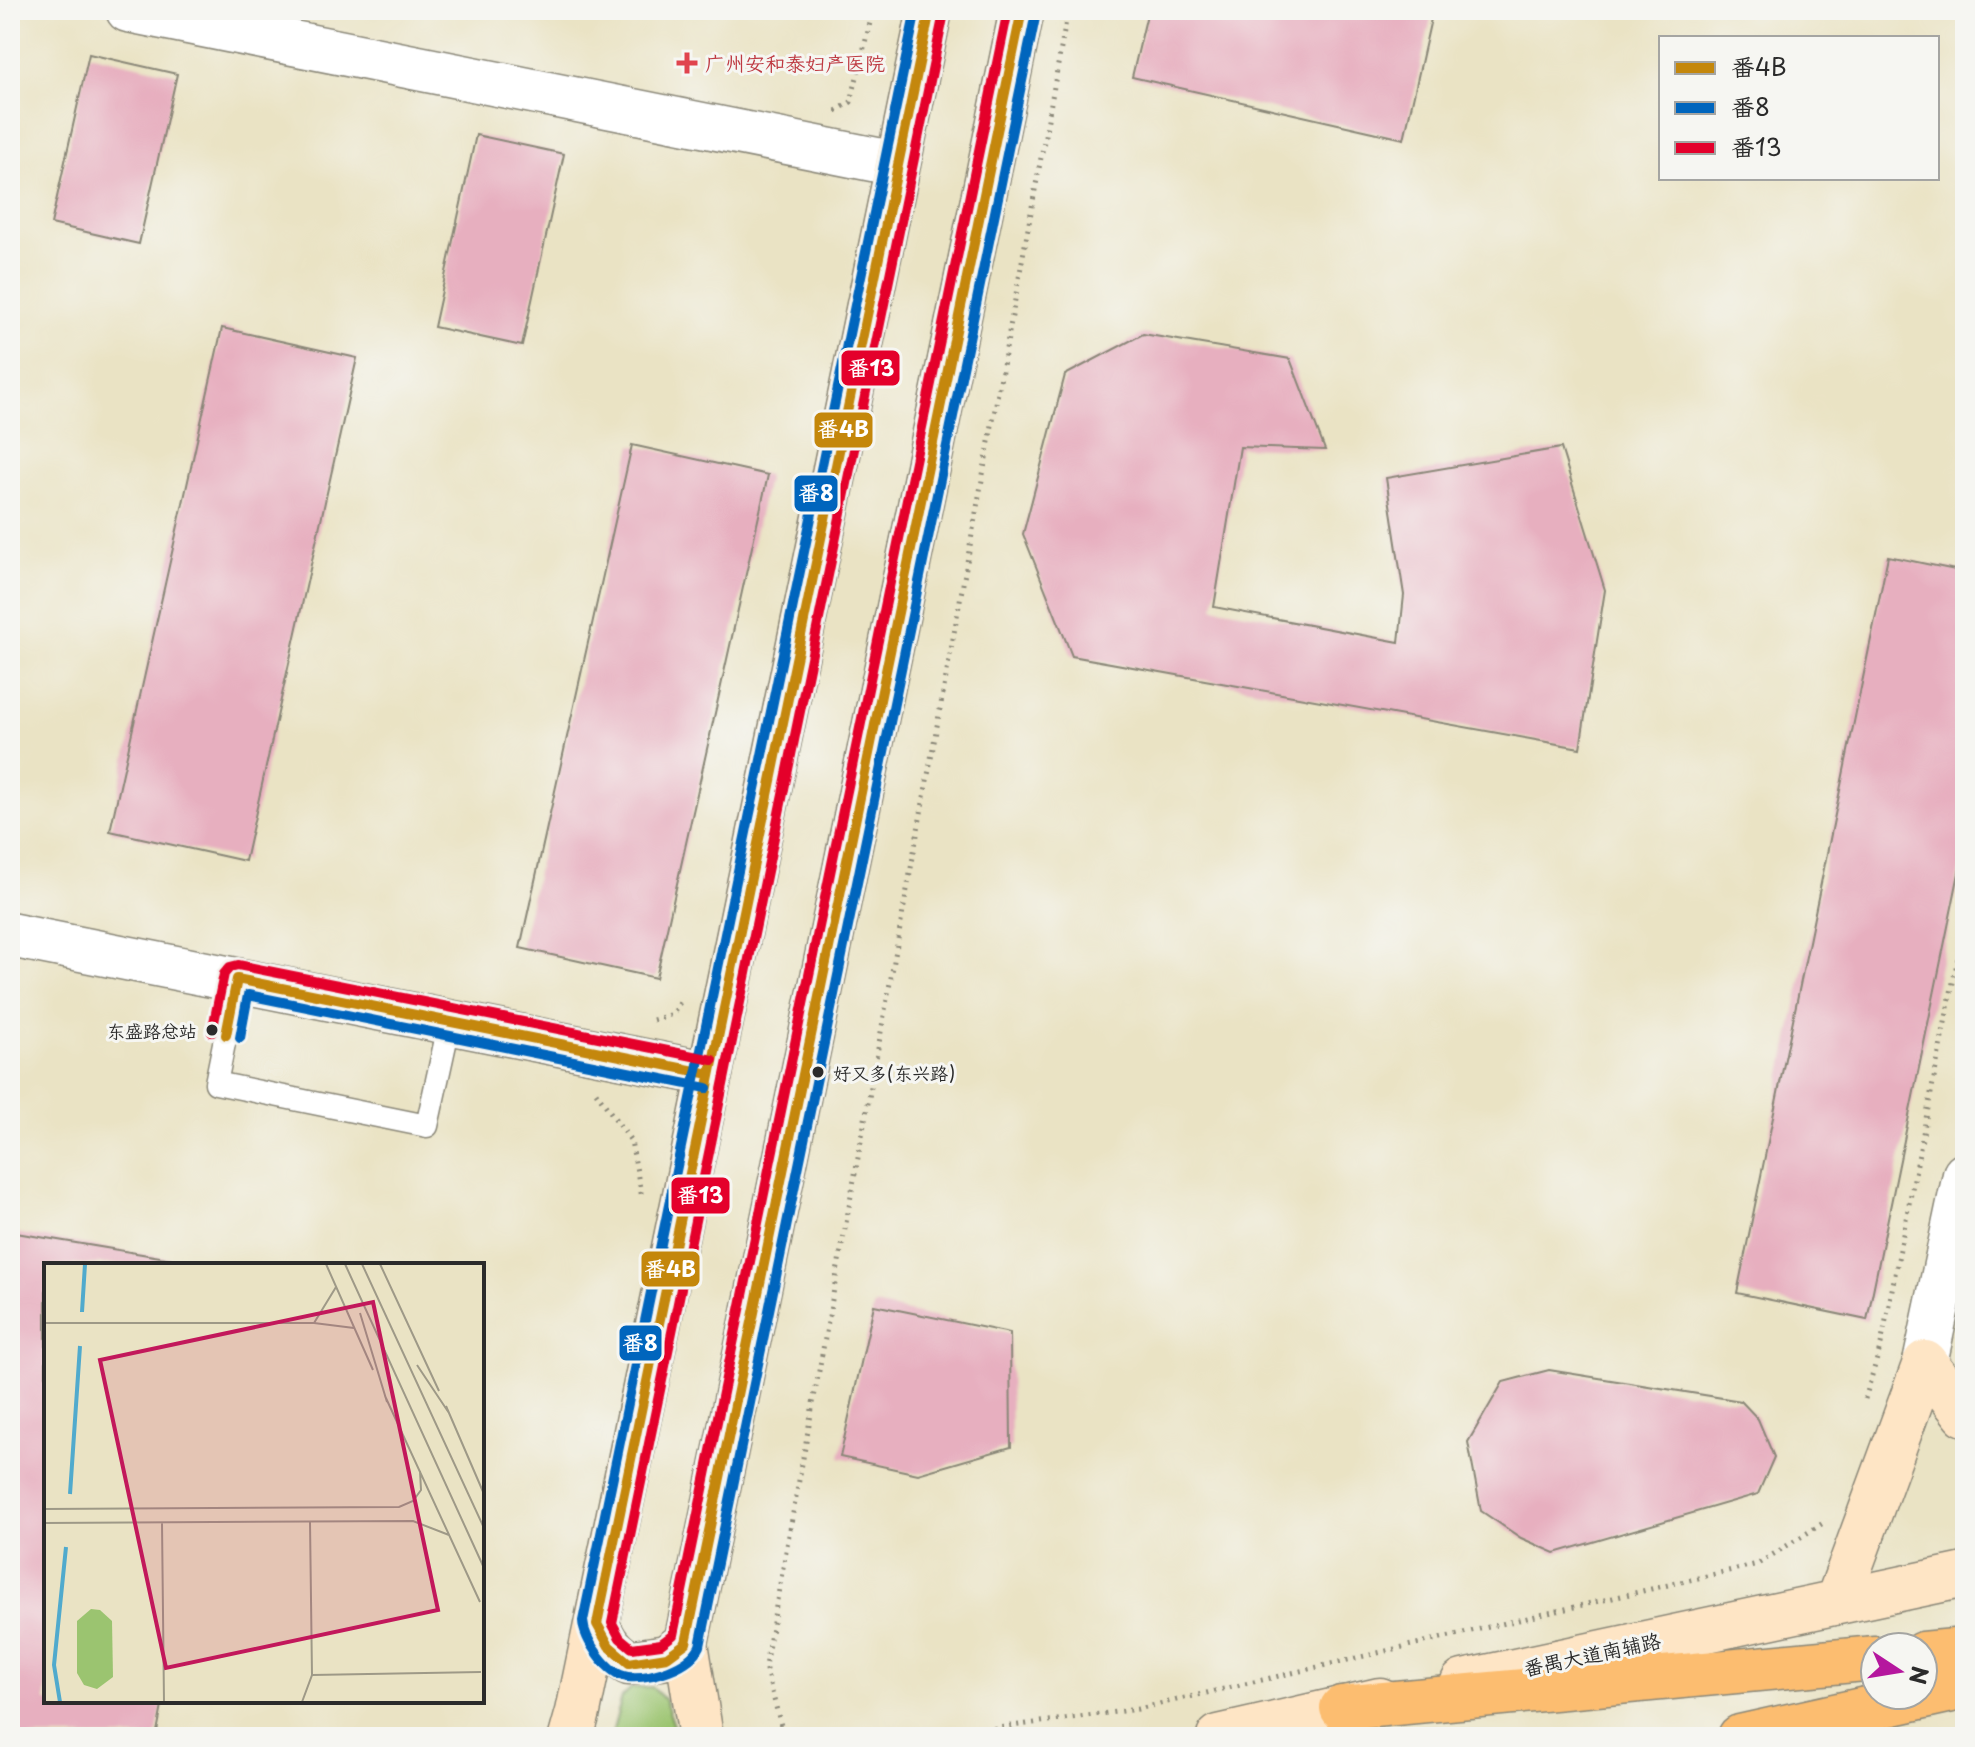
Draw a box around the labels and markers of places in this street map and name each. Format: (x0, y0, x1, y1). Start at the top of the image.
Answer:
place label: 广州安和泰妇产医院 (705, 48, 885, 78)
marker: 广州安和泰妇产医院 (676, 52, 698, 74)
place label: 东盛路总站 (107, 1017, 197, 1044)
marker: 东盛路总站 (204, 1022, 220, 1038)
place label: 好又多(东兴路) (833, 1059, 955, 1086)
marker: 好又多(东兴路) (810, 1064, 826, 1080)

